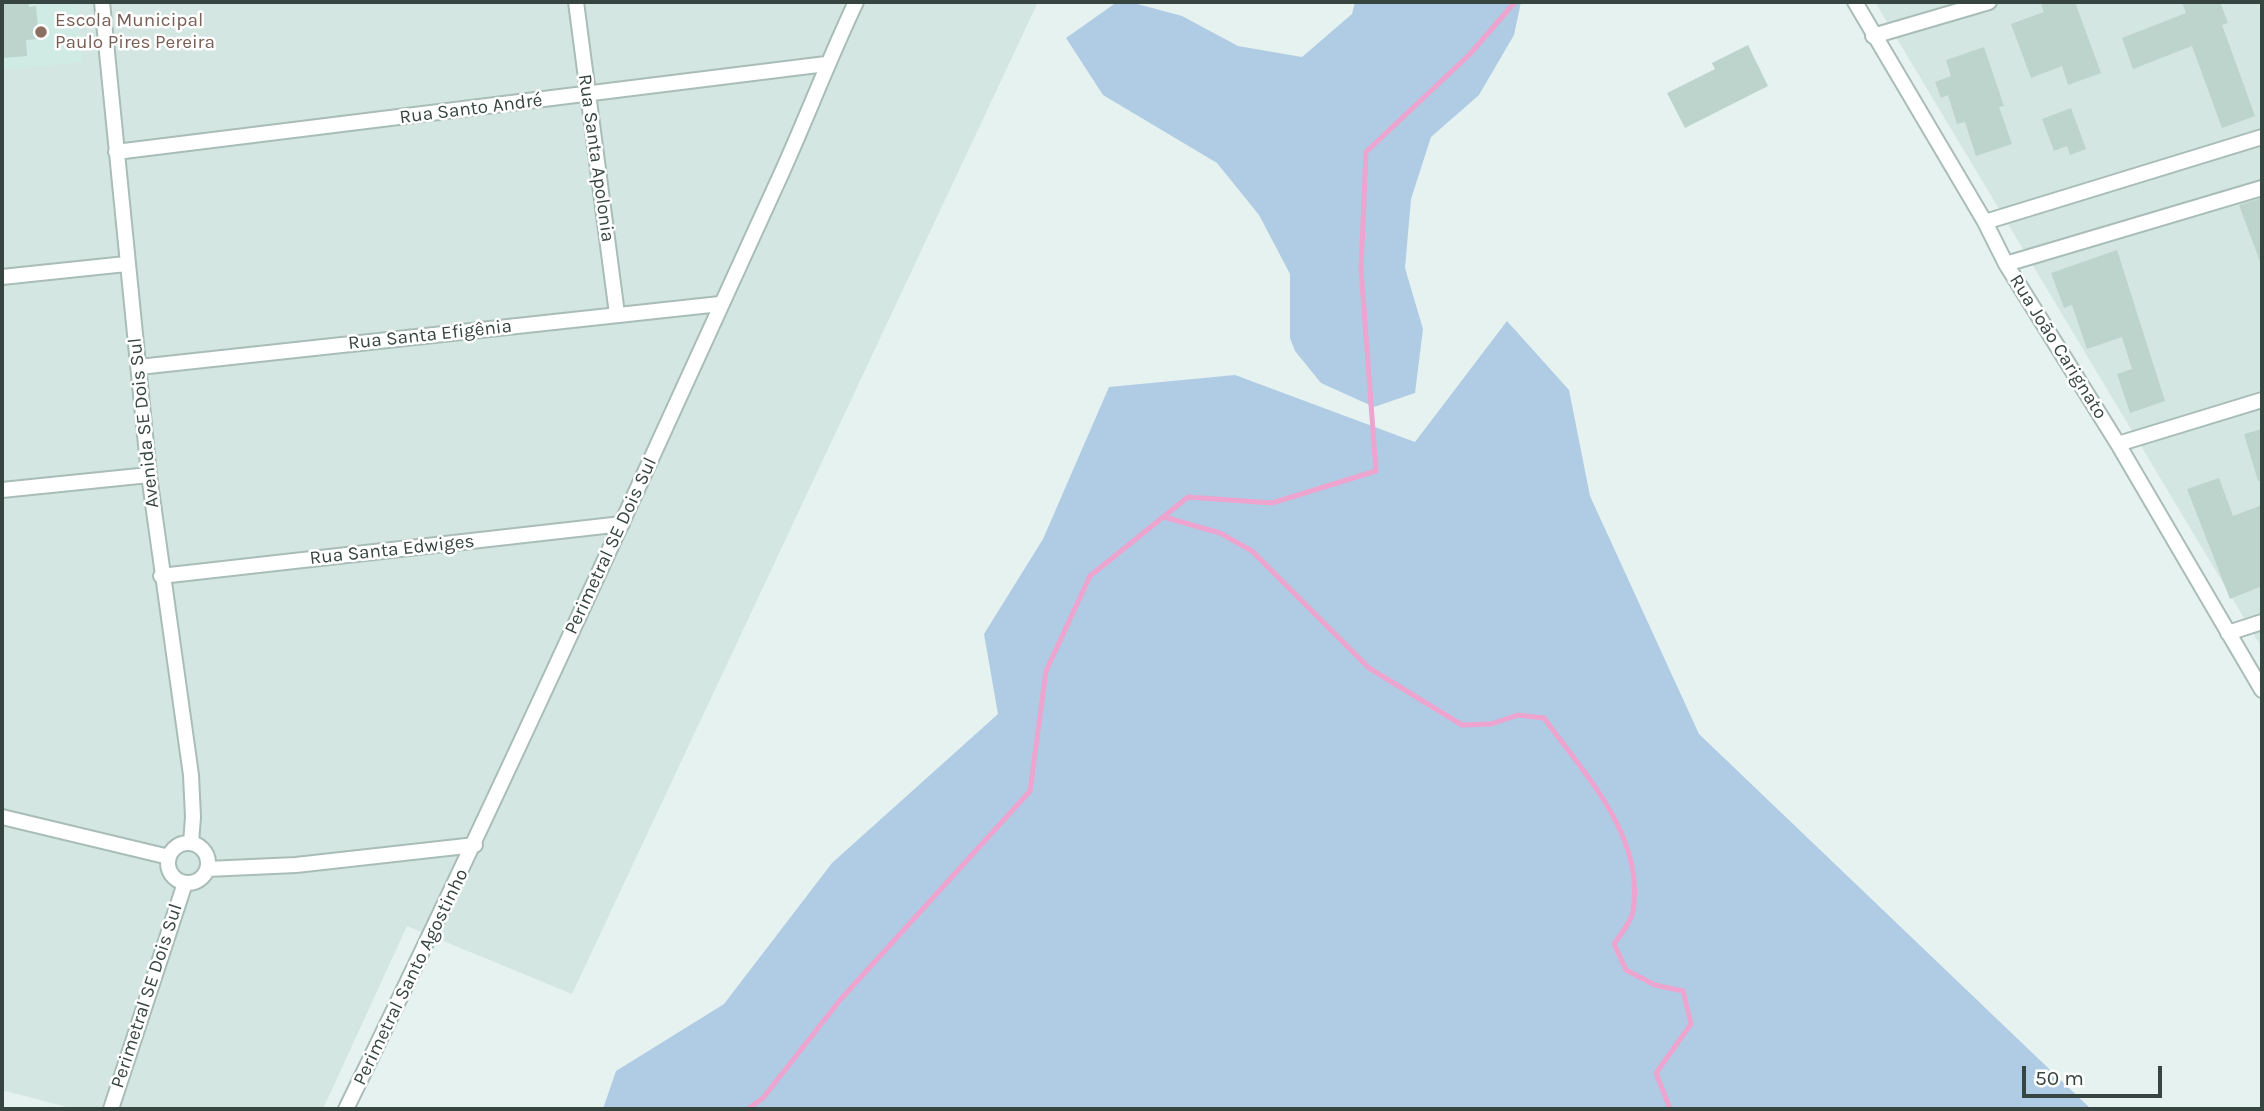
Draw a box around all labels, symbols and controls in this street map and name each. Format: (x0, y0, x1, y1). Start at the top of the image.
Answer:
place label: Escola Municipal Paulo Pires Pereira (55, 10, 215, 54)
marker: Escola Municipal Paulo Pires Pereira (33, 24, 49, 40)
street label: Rua Santa Apolonia (573, 73, 619, 243)
street label: Rua Santo André (398, 89, 544, 129)
street label: Rua João Carignato (2004, 270, 2112, 424)
street label: Rua Santa Efigênia (347, 315, 513, 355)
street label: Avenida SE Dois Sul (124, 337, 164, 509)
street label: Perimetral SE Dois Sul (560, 454, 662, 638)
street label: Rua Santa Edwiges (309, 530, 475, 570)
street label: Perimetral Santo Agostinho (349, 865, 473, 1089)
street label: Perimetral SE Dois Sul (106, 901, 188, 1091)
scale bar (2026, 1052, 2166, 1096)
text: 50 m (2035, 1066, 2084, 1090)

